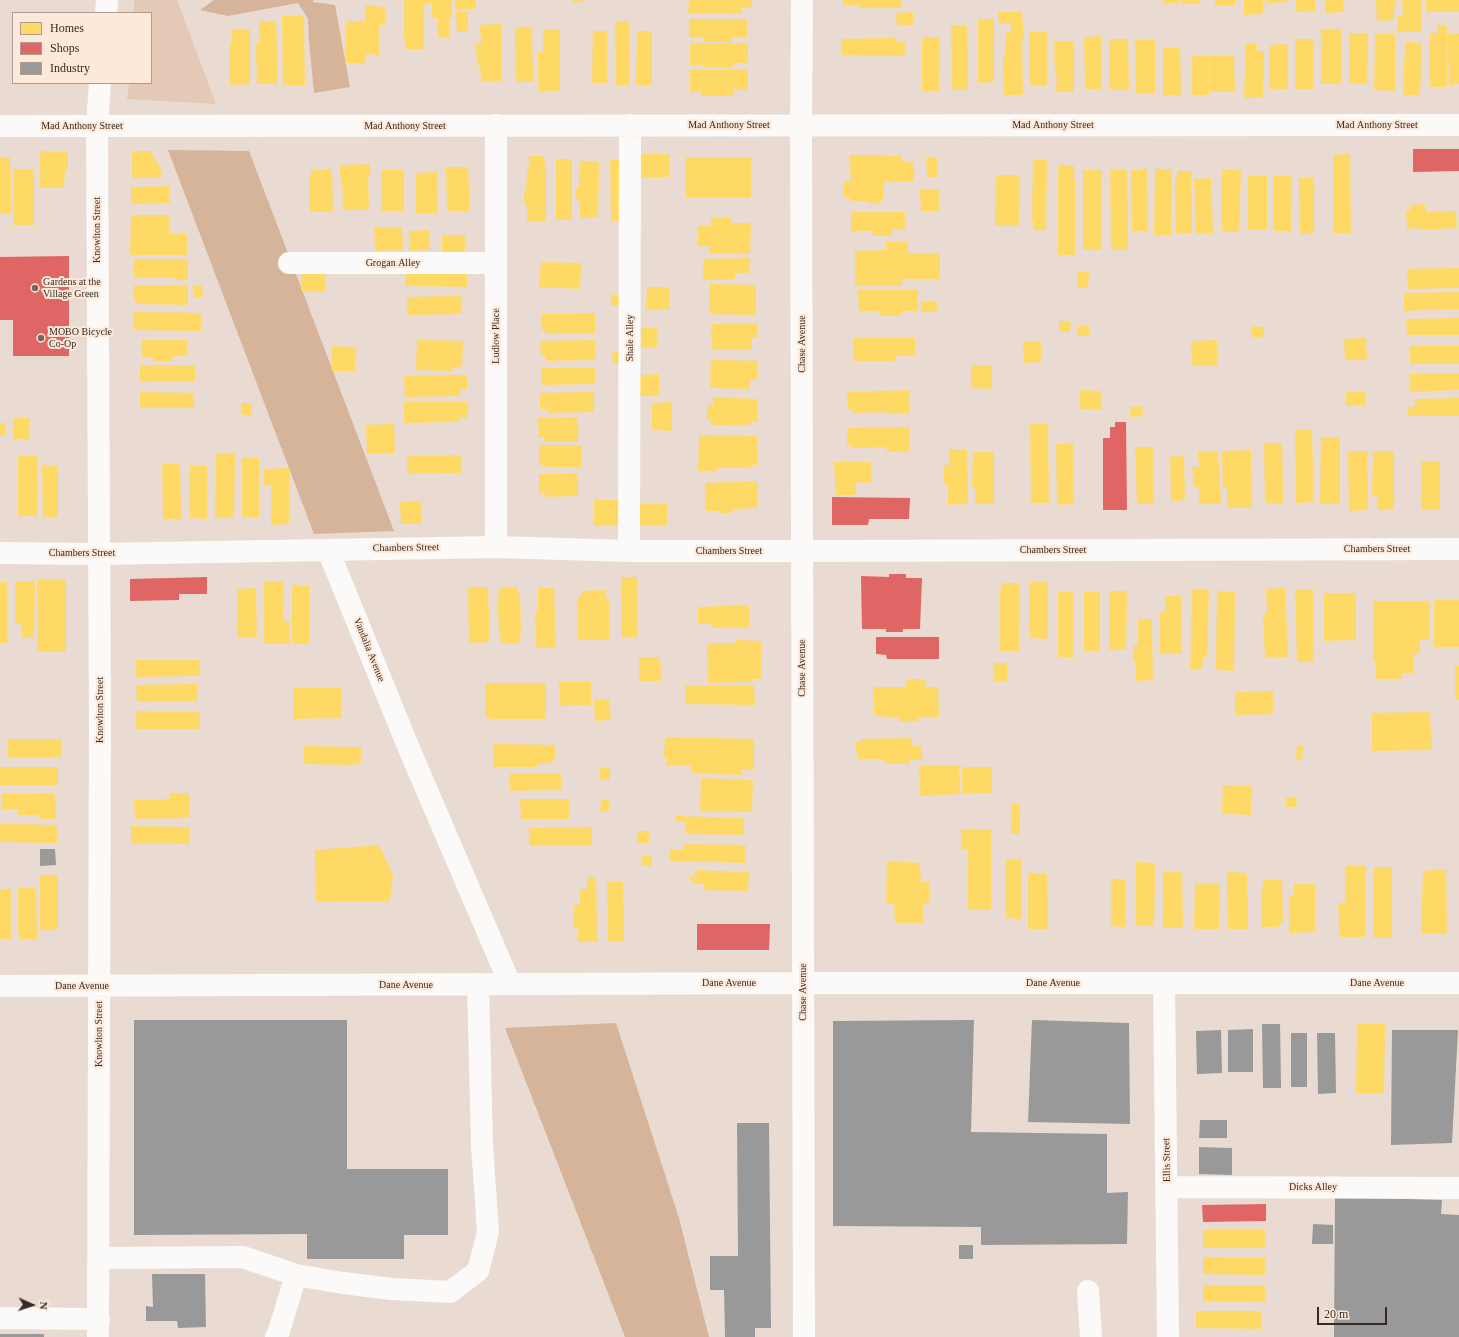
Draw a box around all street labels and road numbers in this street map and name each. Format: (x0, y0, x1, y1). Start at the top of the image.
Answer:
street label: Mad Anthony Street (688, 119, 770, 131)
street label: Mad Anthony Street (1012, 119, 1094, 131)
street label: Mad Anthony Street (1336, 119, 1418, 131)
street label: Mad Anthony Street (41, 120, 123, 132)
street label: Mad Anthony Street (364, 120, 446, 132)
street label: Knowlton Street (91, 197, 103, 263)
street label: Grogan Alley (366, 257, 420, 269)
street label: Ludlow Place (490, 308, 502, 364)
street label: Shale Alley (624, 315, 636, 361)
street label: Chase Avenue (796, 315, 808, 373)
street label: Chambers Street (373, 541, 439, 555)
street label: Chambers Street (1344, 543, 1410, 555)
street label: Chambers Street (1020, 544, 1086, 556)
street label: Chambers Street (696, 545, 762, 557)
street label: Chambers Street (49, 547, 115, 559)
street label: Vandalia Avenue (351, 616, 387, 684)
street label: Chase Avenue (796, 639, 808, 697)
street label: Knowlton Street (94, 677, 106, 743)
street label: Chase Avenue (797, 963, 809, 1021)
street label: Dane Avenue (702, 977, 756, 989)
street label: Dane Avenue (1026, 977, 1080, 989)
street label: Dane Avenue (1350, 977, 1404, 989)
street label: Dane Avenue (379, 979, 433, 991)
street label: Dane Avenue (55, 980, 109, 992)
street label: Knowlton Street (93, 1001, 105, 1067)
street label: Ellis Street (1161, 1138, 1173, 1182)
street label: Dicks Alley (1289, 1181, 1337, 1193)

